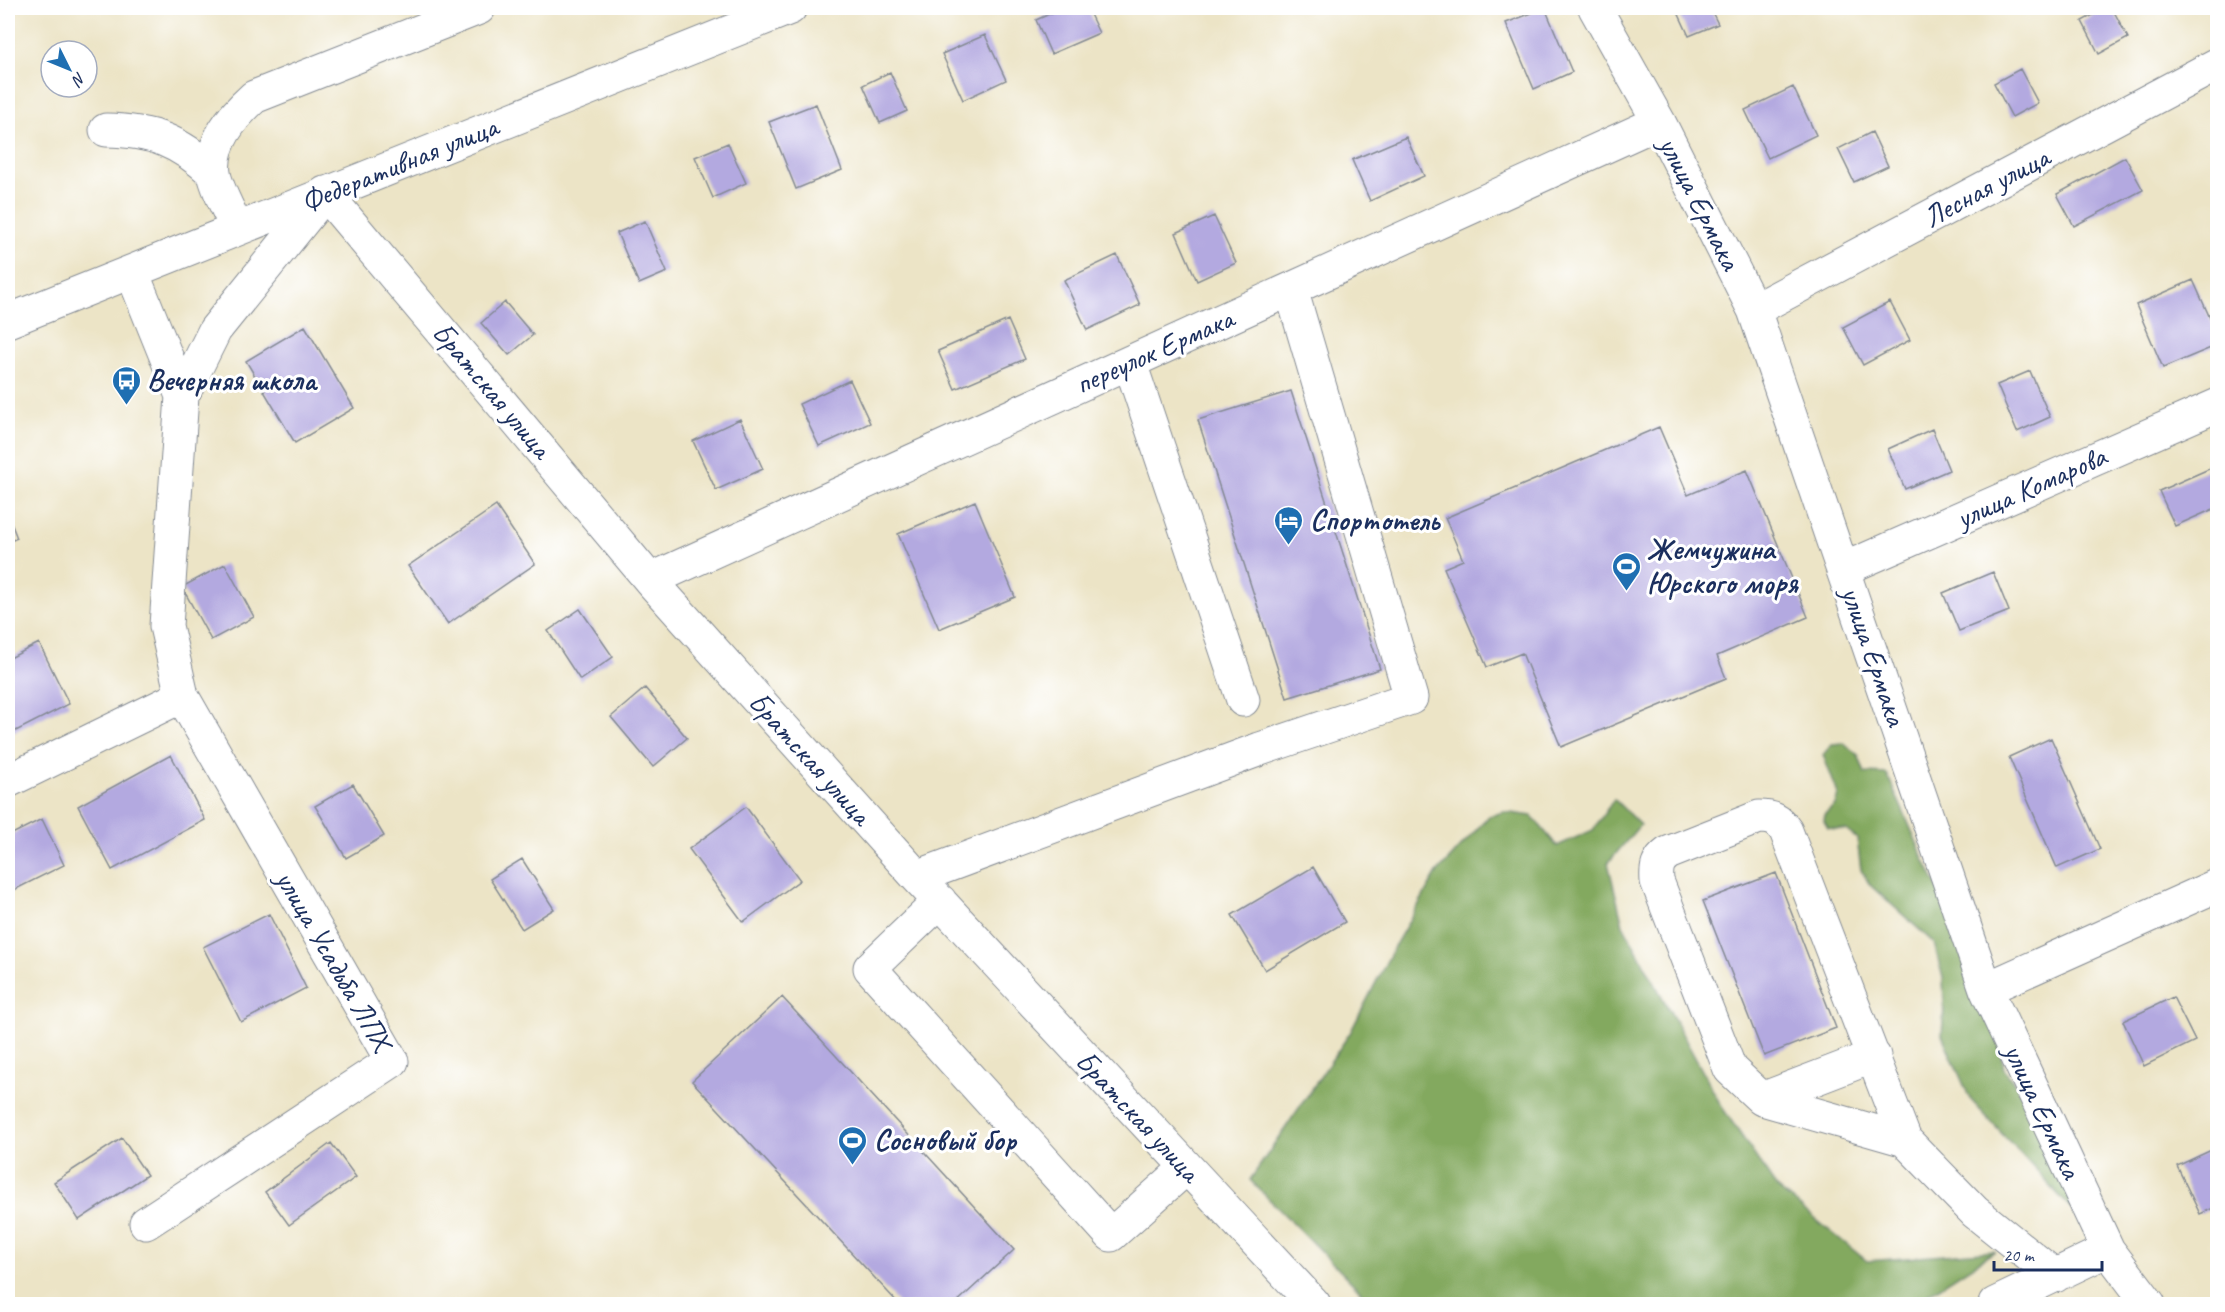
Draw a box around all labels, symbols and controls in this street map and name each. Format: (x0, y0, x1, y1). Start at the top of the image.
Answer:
north arrow (39, 39, 99, 99)
text: N (66, 68, 90, 91)
street label: Федеративная улица (295, 106, 505, 221)
street label: улица Ермака (1649, 128, 1751, 278)
street label: Лесная улица (1916, 137, 2058, 236)
street label: переулок Ермака (1069, 298, 1242, 403)
street label: Братская улица (424, 314, 562, 468)
place label: Вечерняя школа (147, 361, 319, 399)
bus stop icon: Вечерняя школа (110, 364, 142, 406)
street label: улица Комарова (1948, 436, 2114, 538)
place label: Спортотель (1310, 501, 1441, 539)
hotel icon: Спортотель (1273, 504, 1305, 546)
place label: Жемчужина Юрского моря (1647, 530, 1799, 602)
sports icon: Жемчужина Юрского моря (1610, 550, 1642, 592)
street label: улица Ермака (1832, 580, 1916, 732)
street label: Братская улица (740, 683, 882, 835)
street label: улица Усадьба ЛПХ (266, 862, 403, 1060)
street label: улица Ермака (1994, 1036, 2092, 1186)
street label: Братская улица (1067, 1042, 1210, 1192)
place label: Сосновый бор (874, 1121, 1017, 1159)
sports icon: Сосновый бор (837, 1124, 869, 1166)
scale bar (1994, 1234, 2102, 1272)
text: 20 m (2003, 1244, 2036, 1266)

